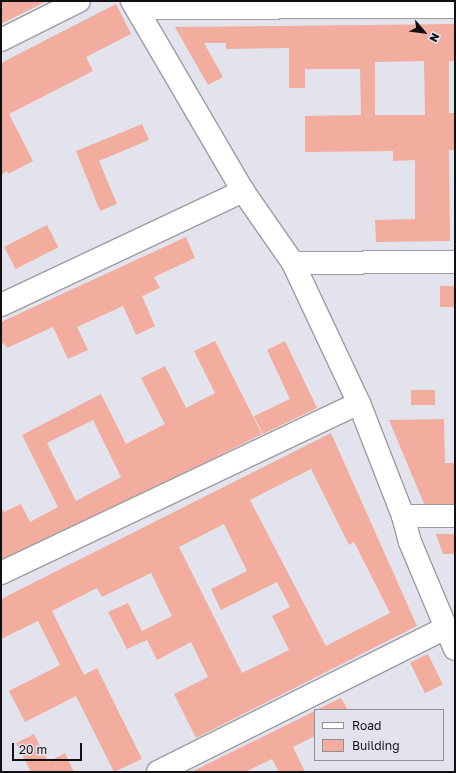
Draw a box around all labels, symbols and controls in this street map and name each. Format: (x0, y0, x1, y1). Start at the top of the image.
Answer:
north arrow (404, 12, 444, 52)
text: N (427, 31, 443, 45)
legend (314, 709, 444, 761)
text: Road (352, 718, 381, 733)
scale bar (14, 735, 84, 761)
text: Building (352, 738, 400, 753)
text: 20 m (19, 742, 47, 757)

